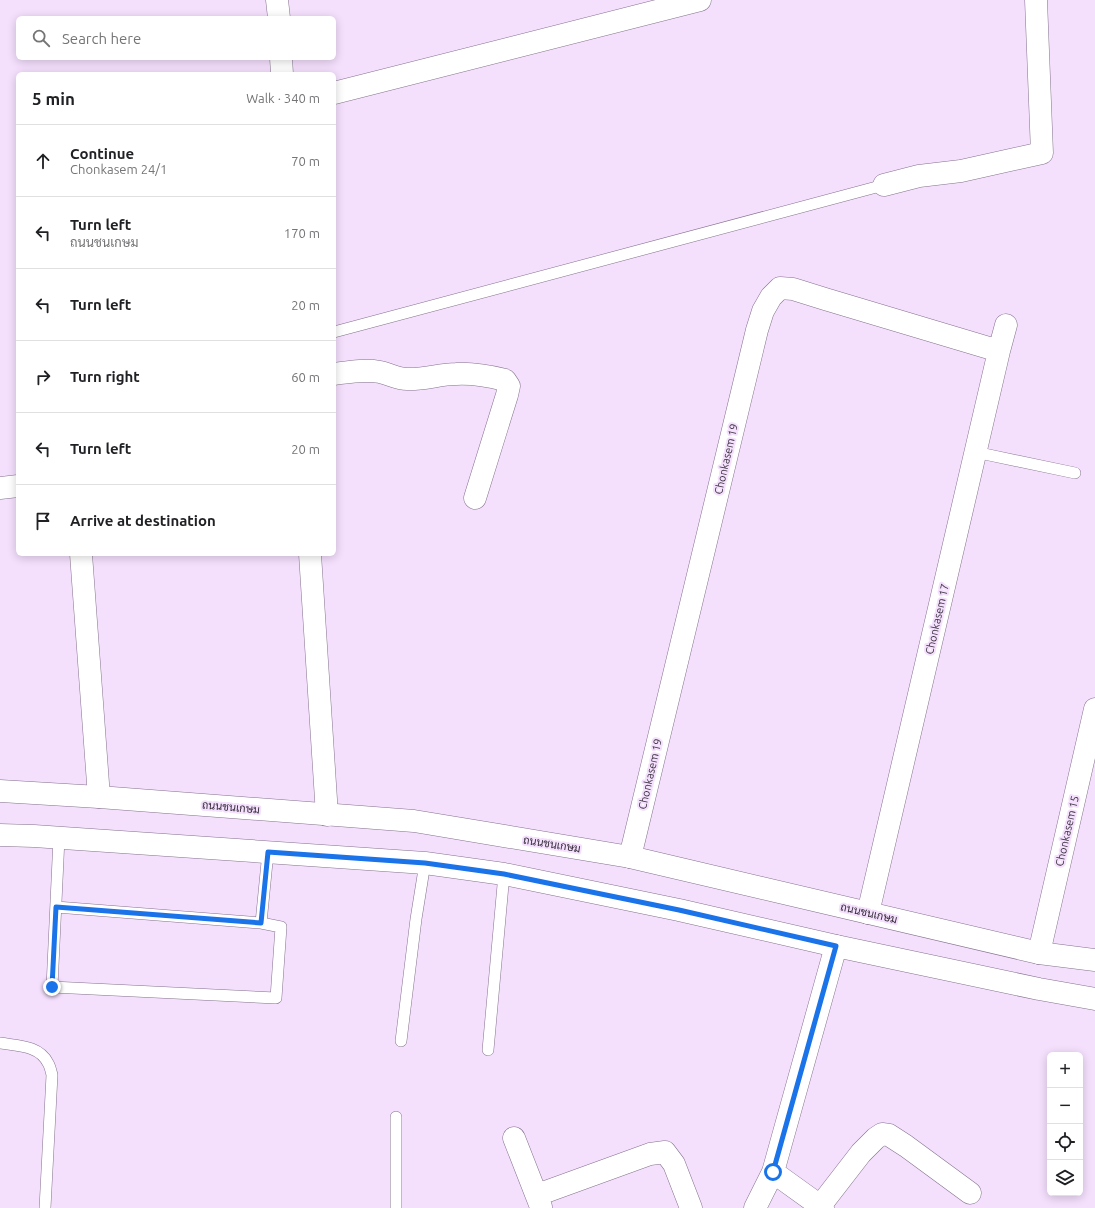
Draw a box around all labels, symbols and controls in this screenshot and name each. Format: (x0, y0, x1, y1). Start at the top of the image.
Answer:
search box (16, 16, 336, 60)
icon: search (30, 27, 52, 49)
text: Search here (62, 30, 141, 47)
text: 5 min (32, 89, 75, 108)
text: Walk · 340 m (246, 91, 320, 105)
text: Continue (70, 145, 134, 162)
icon: ahead (32, 150, 54, 172)
text: 70 m (291, 154, 320, 168)
text: Chonkasem 24/1 (70, 162, 167, 176)
text: Turn left (70, 216, 131, 233)
icon: left (32, 222, 54, 244)
text: 170 m (284, 226, 320, 240)
text: ถนนชนเกษม (70, 235, 139, 249)
icon: left (32, 294, 54, 316)
text: Turn left (70, 296, 131, 313)
text: 20 m (291, 298, 320, 312)
icon: right (32, 366, 54, 388)
text: Turn right (70, 368, 140, 385)
text: 60 m (291, 370, 320, 384)
street label: Chonkasem 19 (712, 422, 740, 496)
icon: left (32, 438, 54, 460)
text: Turn left (70, 440, 131, 457)
text: 20 m (291, 442, 320, 456)
icon: arrive (32, 510, 54, 532)
text: Arrive at destination (70, 512, 216, 529)
street label: Chonkasem 17 (923, 582, 951, 656)
street label: Chonkasem 19 (636, 737, 664, 811)
street label: Chonkasem 15 (1053, 794, 1081, 868)
street label: ถนนชนเกษม (202, 798, 260, 816)
street label: ถนนชนเกษม (522, 834, 582, 854)
street label: ถนนชนเกษม (839, 901, 899, 925)
route end (43, 978, 61, 996)
map controls (1047, 1052, 1083, 1196)
button: + (1047, 1052, 1083, 1088)
button: − (1047, 1088, 1083, 1124)
button: locate (1047, 1124, 1083, 1160)
button: layers (1047, 1160, 1083, 1196)
route start (764, 1163, 782, 1181)

